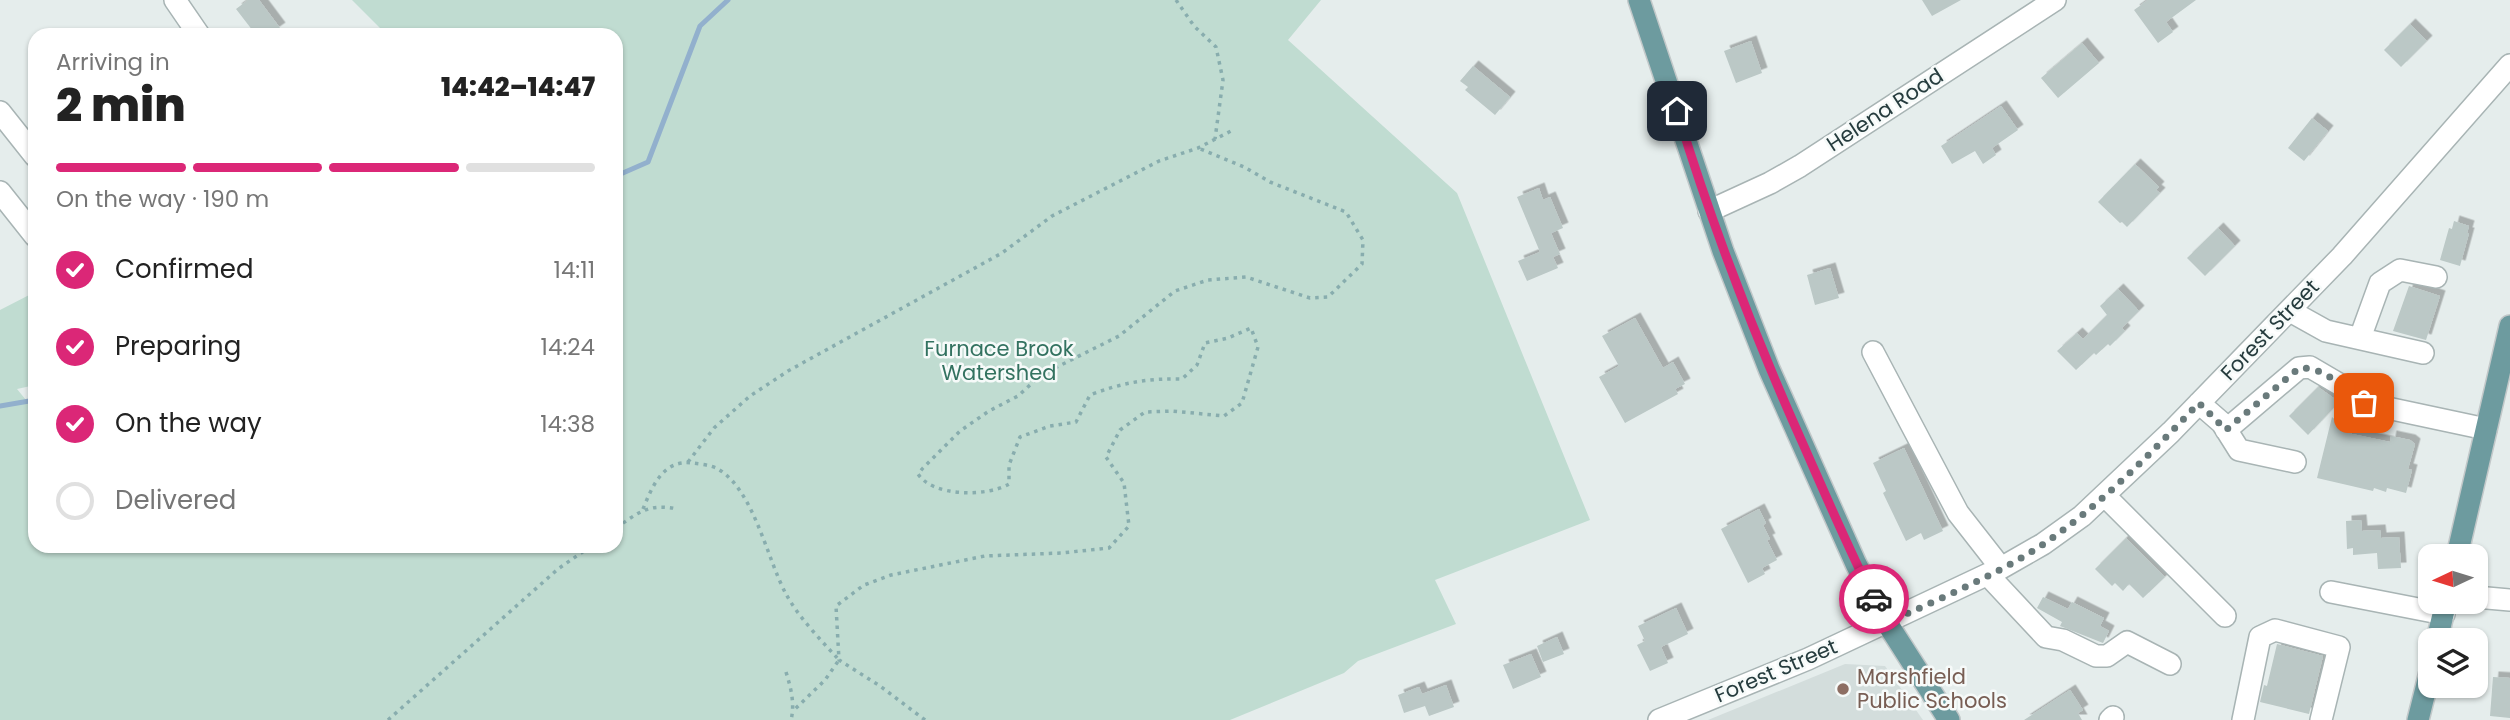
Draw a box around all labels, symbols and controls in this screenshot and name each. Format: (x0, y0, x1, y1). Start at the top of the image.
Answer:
text: Arriving in (56, 46, 170, 78)
street label: Helena Road (1821, 61, 1949, 158)
text: 14:42–14:47 (441, 69, 595, 105)
text: 2 min (56, 73, 186, 137)
pin (1647, 81, 1707, 141)
icon: home (1658, 92, 1696, 130)
text: On the way · 190 m (56, 183, 269, 215)
icon: check (56, 251, 94, 289)
text: Confirmed (115, 251, 253, 287)
text: 14:11 (554, 254, 595, 286)
street label: Forest Street (2214, 273, 2325, 387)
icon: check (56, 328, 94, 366)
text: Preparing (115, 328, 241, 364)
text: 14:24 (541, 331, 595, 363)
park label: Furnace Brook Watershed (924, 334, 1074, 387)
pin (2334, 373, 2394, 433)
icon: bag (2345, 384, 2383, 422)
icon: check (56, 405, 94, 443)
text: On the way (115, 405, 262, 441)
text: 14:38 (540, 408, 595, 440)
text: Delivered (115, 482, 236, 518)
north arrow (2418, 544, 2488, 614)
map controls (2418, 544, 2488, 698)
courier (1839, 564, 1909, 634)
icon: car (1855, 580, 1893, 618)
button: layers (2418, 628, 2488, 698)
street label: Forest Street (1710, 632, 1842, 709)
place label: Marshfield Public Schools (1857, 662, 2007, 715)
marker: Marshfield Public Schools (1835, 681, 1851, 697)

